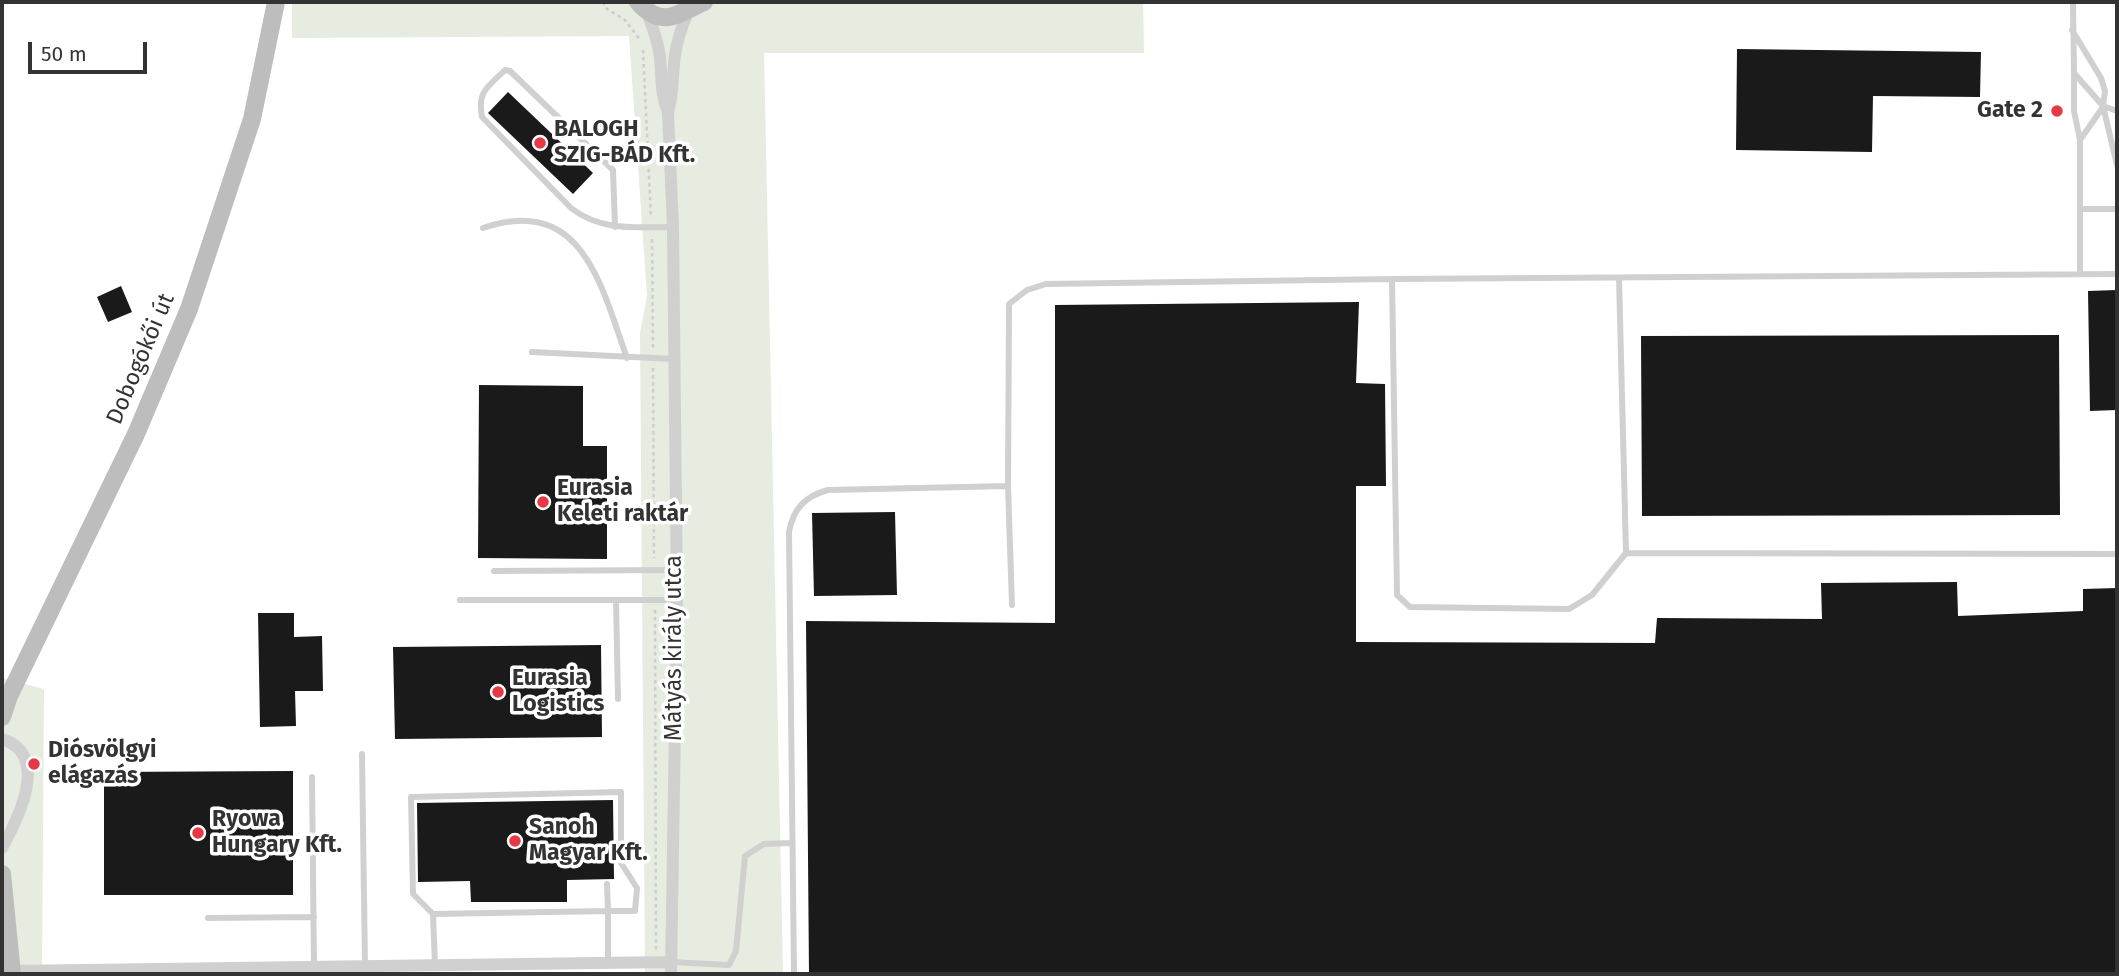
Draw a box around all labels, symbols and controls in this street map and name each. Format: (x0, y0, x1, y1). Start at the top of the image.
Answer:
scale bar (32, 28, 150, 72)
text: 50 m (41, 41, 87, 67)
place label: Gate 2 (1977, 97, 2043, 125)
marker: Gate 2 (2049, 103, 2065, 119)
place label: BALOGH SZIG-BÁD Kft. (554, 116, 695, 170)
marker: BALOGH SZIG-BÁD Kft. (532, 135, 548, 151)
street label: Dobogókői út (101, 289, 181, 429)
place label: Eurasia Keleti raktár (557, 475, 688, 529)
marker: Eurasia Keleti raktár (535, 494, 551, 510)
street label: Mátyás király utca (661, 555, 689, 741)
place label: Eurasia Logistics (512, 665, 604, 719)
marker: Eurasia Logistics (490, 684, 506, 700)
place label: Diósvölgyi elágazás (48, 737, 157, 791)
marker: Diósvölgyi elágazás (26, 756, 42, 772)
place label: Ryowa Hungary Kft. (212, 806, 342, 860)
place label: Sanoh Magyar Kft. (529, 814, 648, 868)
marker: Ryowa Hungary Kft. (190, 825, 206, 841)
marker: Sanoh Magyar Kft. (507, 833, 523, 849)

